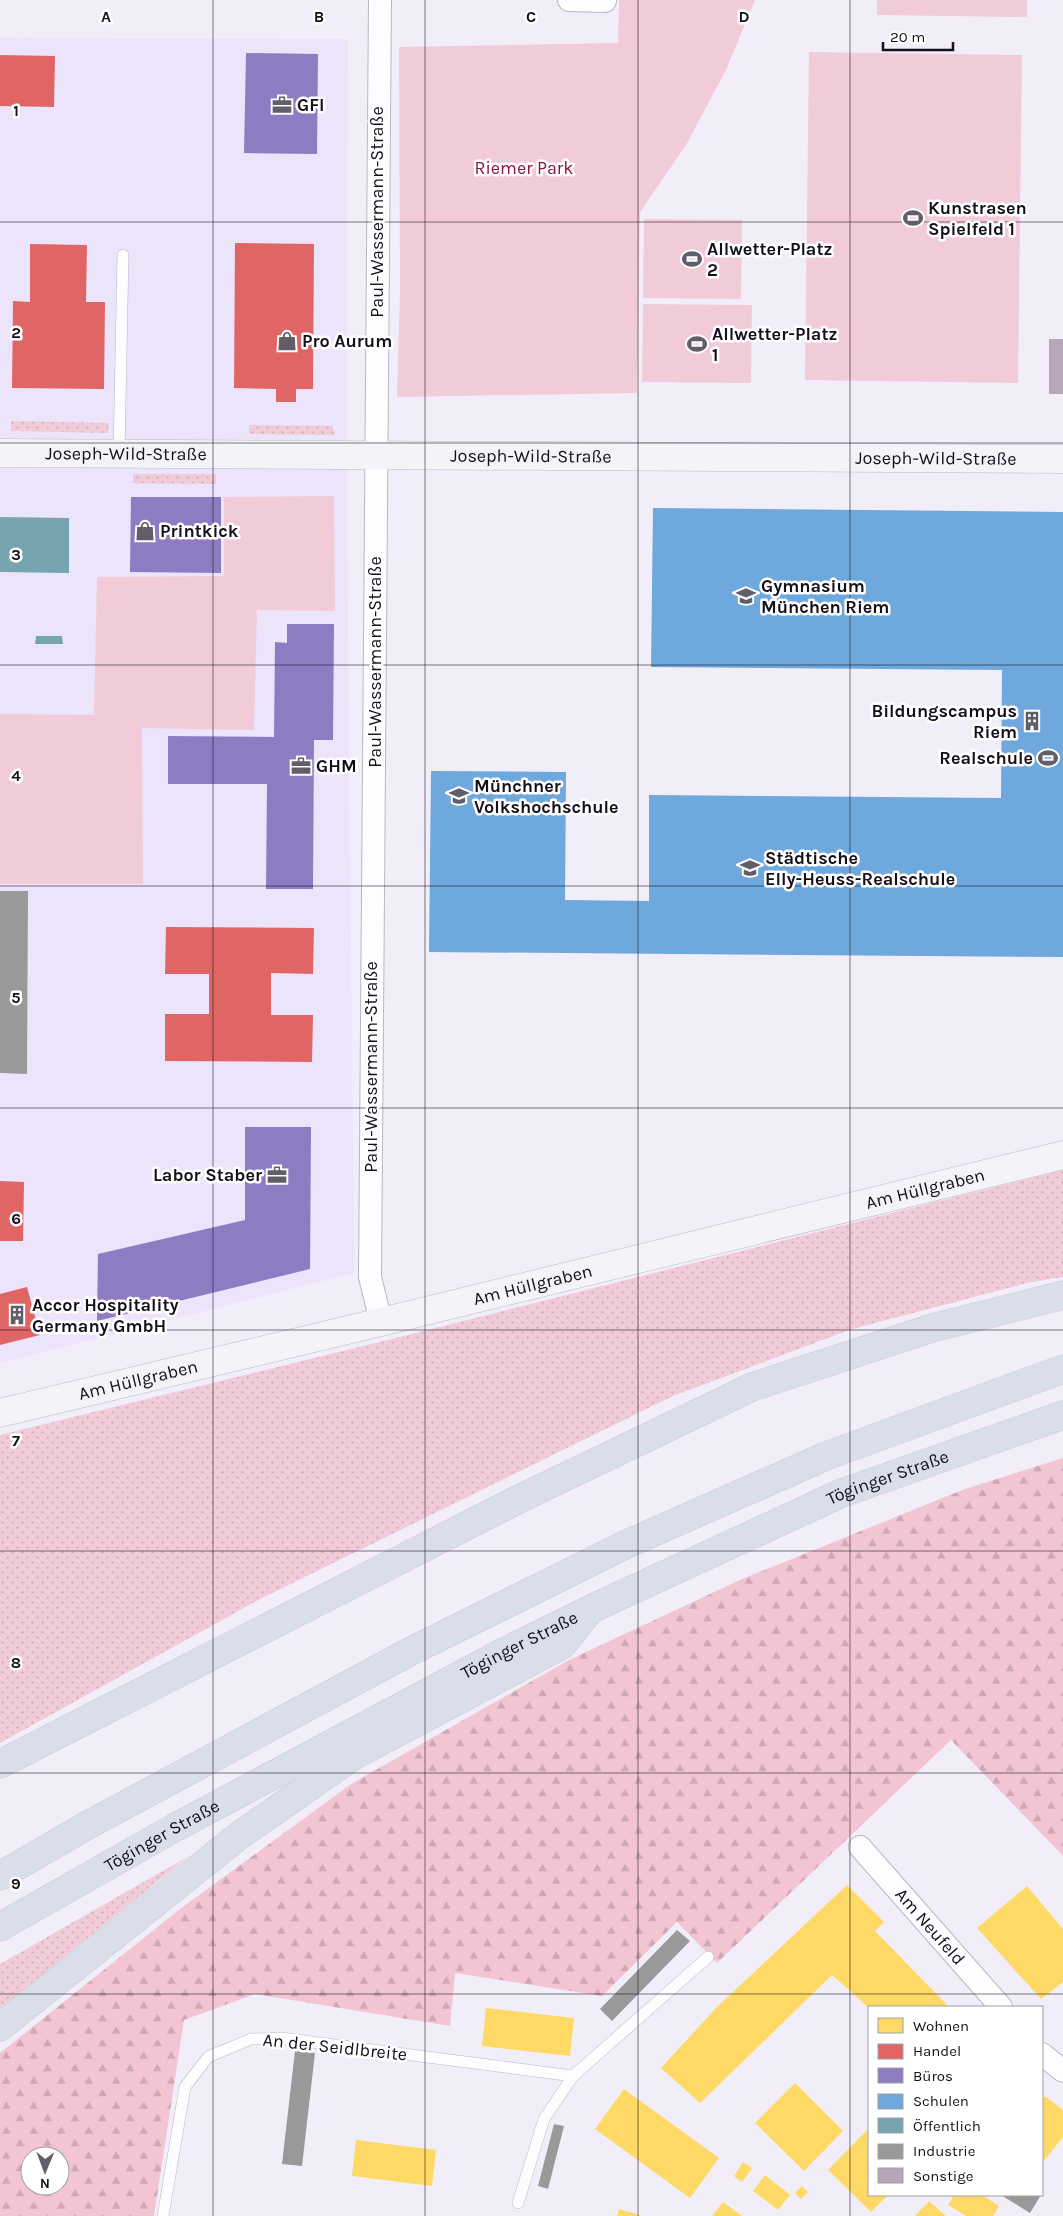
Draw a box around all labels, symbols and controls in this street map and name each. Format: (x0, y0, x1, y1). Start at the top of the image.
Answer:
text: A (101, 7, 111, 26)
text: B (314, 7, 324, 26)
text: C (526, 7, 536, 26)
text: D (739, 7, 750, 26)
scale bar (883, 20, 953, 52)
text: 20 m (890, 28, 925, 46)
office icon: GFI (271, 94, 293, 116)
place label: GFI (297, 94, 325, 116)
text: 1 (13, 101, 19, 120)
street label: Paul-Wassermann-Straße (366, 106, 388, 318)
park label: Riemer Park (474, 157, 574, 179)
place label: Kunstrasen Spielfeld 1 (928, 197, 1027, 240)
sports icon: Kunstrasen Spielfeld 1 (902, 207, 924, 229)
place label: Allwetter-Platz 2 (707, 238, 832, 281)
sports icon: Allwetter-Platz 2 (681, 248, 703, 270)
text: 2 (11, 323, 21, 342)
place label: Allwetter-Platz 1 (712, 323, 837, 366)
shop icon: Pro Aurum (276, 330, 298, 352)
place label: Pro Aurum (302, 330, 392, 352)
sports icon: Allwetter-Platz 1 (686, 333, 708, 355)
street label: Joseph-Wild-Straße (45, 442, 207, 465)
street label: Joseph-Wild-Straße (450, 445, 612, 467)
street label: Joseph-Wild-Straße (855, 447, 1017, 470)
shop icon: Printkick (134, 520, 156, 542)
place label: Printkick (160, 520, 239, 542)
text: 3 (11, 545, 21, 564)
street label: Paul-Wassermann-Straße (364, 556, 386, 768)
place label: Gymnasium München Riem (761, 575, 889, 618)
school or university icon: Gymnasium München Riem (735, 585, 757, 607)
place label: Bildungscampus Riem (872, 700, 1017, 743)
building icon: Bildungscampus Riem (1021, 710, 1043, 732)
place label: Realschule (939, 747, 1033, 769)
sports icon: Realschule (1037, 747, 1059, 769)
office icon: GHM (290, 755, 312, 777)
place label: GHM (316, 755, 357, 777)
text: 4 (11, 766, 21, 785)
place label: Münchner Volkshochschule (474, 775, 619, 818)
school or university icon: Münchner Volkshochschule (448, 785, 470, 807)
place label: Städtische Elly-Heuss-Realschule (765, 847, 955, 890)
school or university icon: Städtische Elly-Heuss-Realschule (739, 857, 761, 879)
street label: Paul-Wassermann-Straße (360, 961, 382, 1173)
text: 5 (11, 988, 21, 1007)
place label: Labor Staber (153, 1164, 262, 1186)
office icon: Labor Staber (266, 1164, 288, 1186)
street label: Am Hüllgraben (863, 1164, 987, 1214)
text: 6 (11, 1209, 21, 1228)
street label: Am Hüllgraben (471, 1260, 595, 1310)
place label: Accor Hospitality Germany GmbH (32, 1294, 179, 1337)
building icon: Accor Hospitality Germany GmbH (6, 1304, 28, 1326)
street label: Am Hüllgraben (76, 1355, 200, 1405)
text: 7 (12, 1431, 20, 1450)
street label: Töginger Straße (823, 1445, 952, 1510)
street label: Töginger Straße (457, 1606, 582, 1684)
text: 8 (11, 1653, 21, 1672)
street label: Töginger Straße (100, 1795, 223, 1876)
text: 9 (11, 1874, 21, 1893)
street label: Am Neufeld (890, 1884, 970, 1969)
legend (868, 2006, 1043, 2196)
text: Wohnen (913, 2017, 969, 2035)
street label: An der Seidlbreite (262, 2028, 408, 2066)
text: Handel (913, 2042, 961, 2060)
text: Büros (913, 2067, 953, 2085)
text: Schulen (913, 2092, 969, 2110)
text: Öffentlich (913, 2117, 981, 2135)
text: Industrie (913, 2142, 975, 2160)
north arrow (20, 2146, 70, 2196)
text: Sonstige (913, 2167, 973, 2185)
text: N (40, 2175, 50, 2192)

